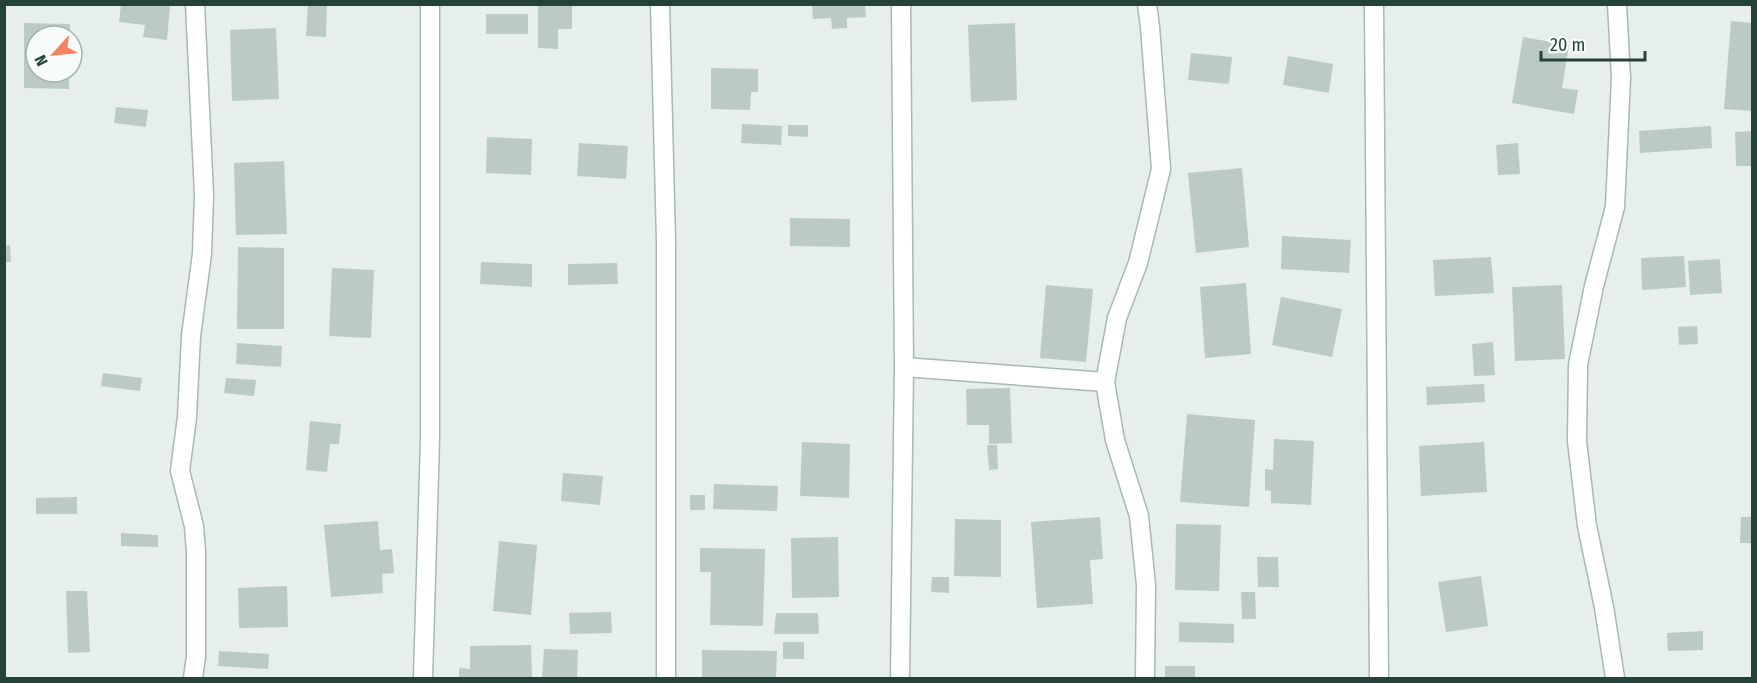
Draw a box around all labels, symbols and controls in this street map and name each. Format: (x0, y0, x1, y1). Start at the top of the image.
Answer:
north arrow (24, 24, 84, 84)
scale bar (1541, 24, 1644, 62)
text: 20 m (1550, 34, 1585, 56)
text: N (30, 52, 52, 69)

